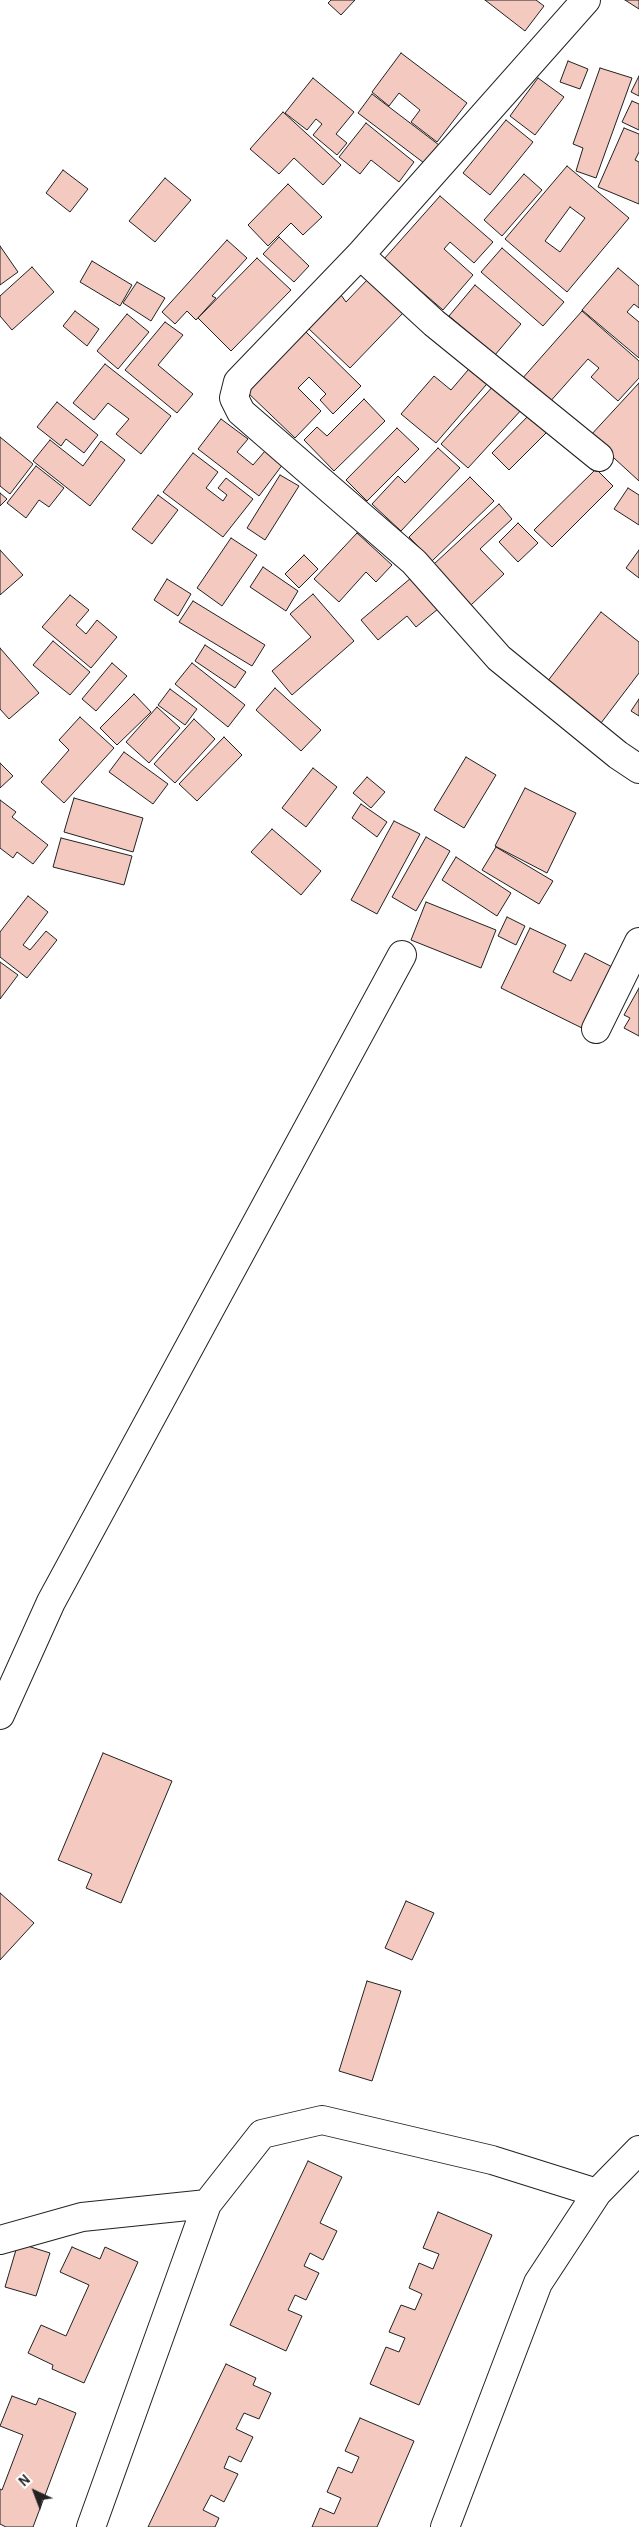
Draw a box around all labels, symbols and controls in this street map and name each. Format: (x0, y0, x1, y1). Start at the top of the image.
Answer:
north arrow (10, 2467, 60, 2517)
text: N (16, 2473, 33, 2489)

